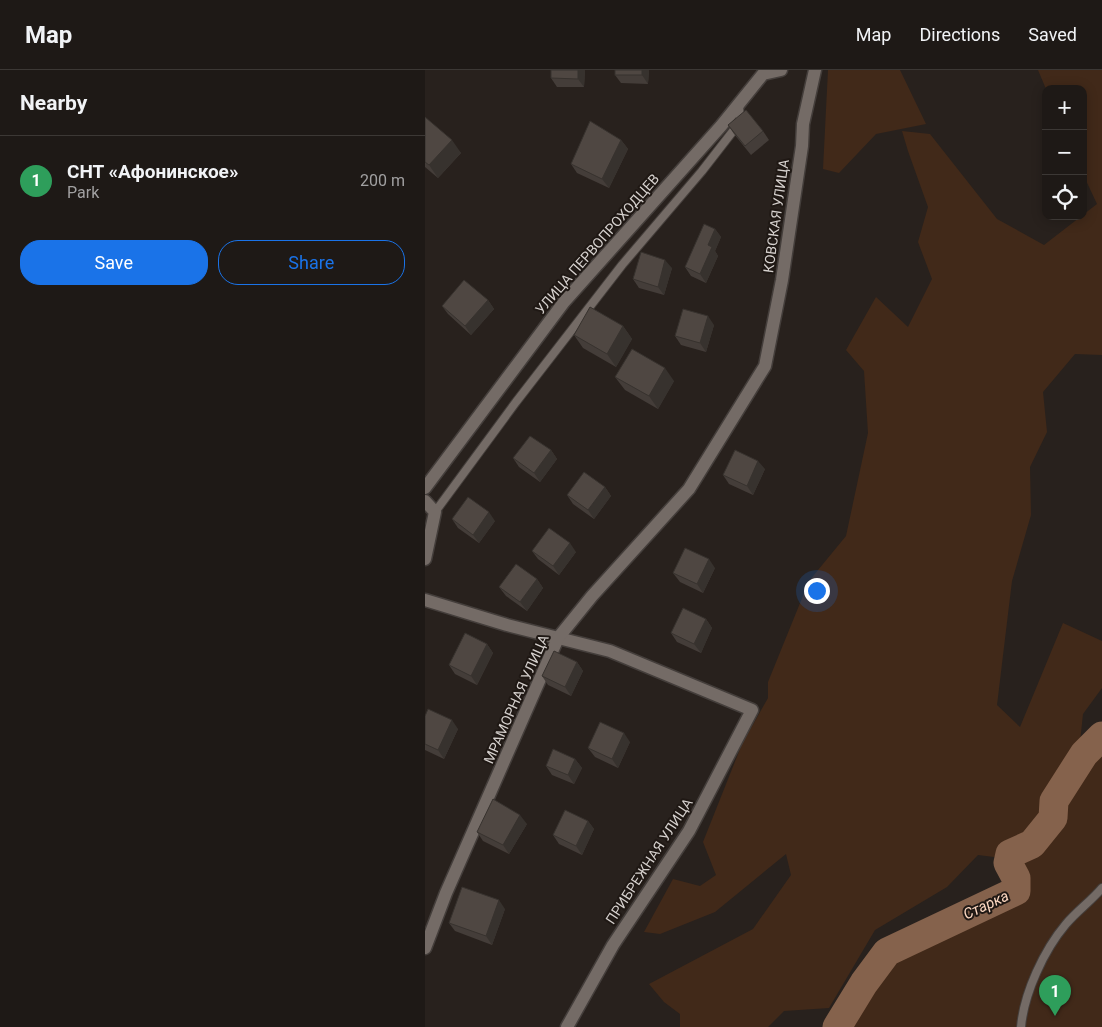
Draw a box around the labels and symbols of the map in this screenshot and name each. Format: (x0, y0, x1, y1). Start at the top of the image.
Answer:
street label: КОВСКАЯ УЛИЦА (760, 158, 792, 274)
street label: УЛИЦА ПЕРВОПРОХОДЦЕВ (532, 171, 662, 317)
your location (804, 578, 830, 604)
street label: МРАМОРНАЯ УЛИЦА (480, 632, 552, 766)
street label: ПРИБРЕЖНАЯ УЛИЦА (602, 795, 696, 927)
water label: Старка (960, 887, 1012, 923)
pin: 1 (1039, 975, 1071, 1016)

